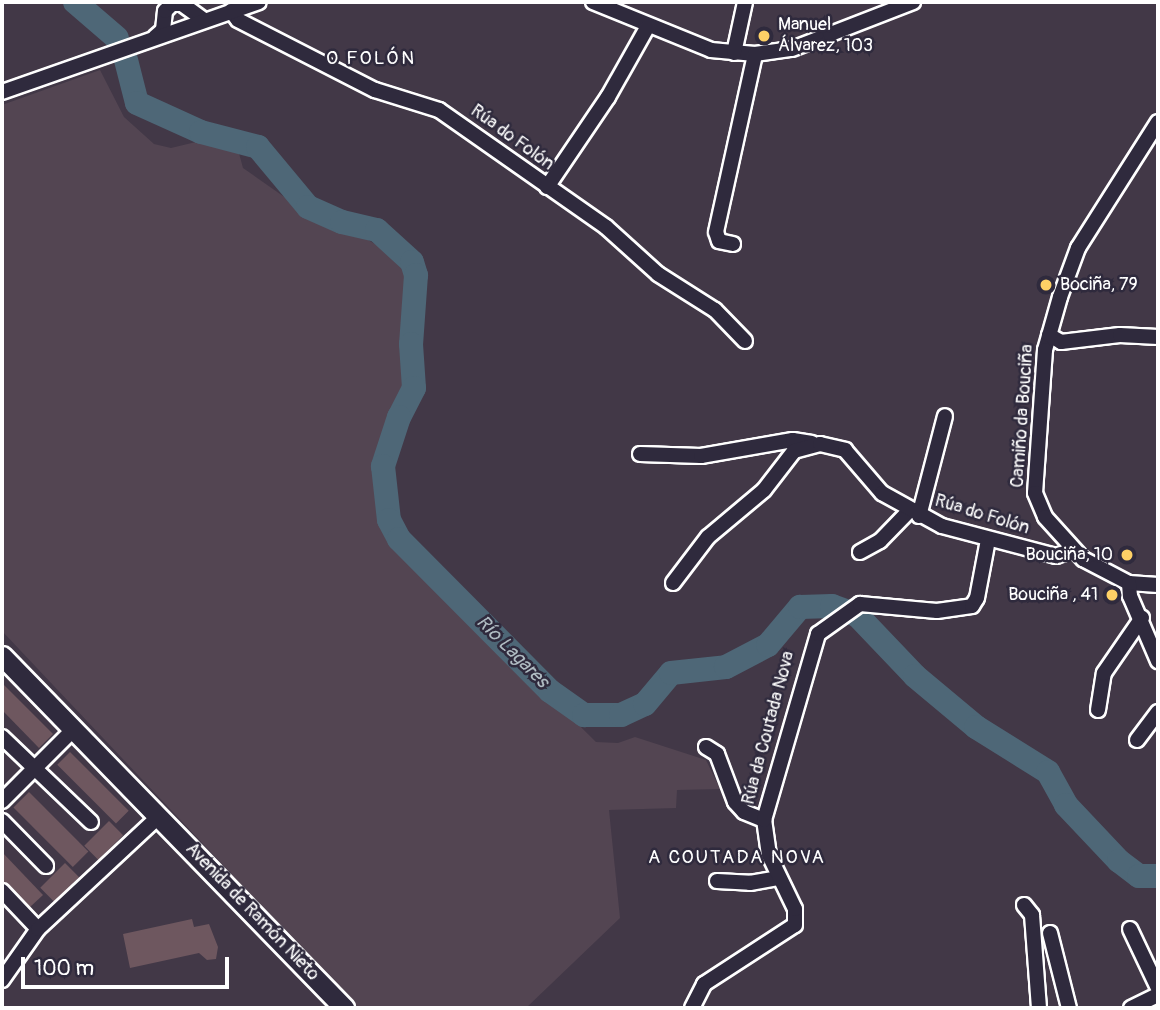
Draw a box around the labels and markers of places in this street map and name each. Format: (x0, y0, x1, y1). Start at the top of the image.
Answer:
place label: Manuel Álvarez, 103 (778, 15, 873, 58)
marker: Manuel Álvarez, 103 (756, 28, 772, 44)
place label: Bociña, 79 (1060, 274, 1138, 296)
marker: Bociña, 79 (1038, 277, 1054, 293)
place label: Bouciña, 10 (1026, 544, 1113, 566)
marker: Bouciña, 10 (1119, 547, 1135, 563)
place label: Bouciña , 41 (1008, 584, 1098, 606)
marker: Bouciña , 41 (1104, 587, 1120, 603)

